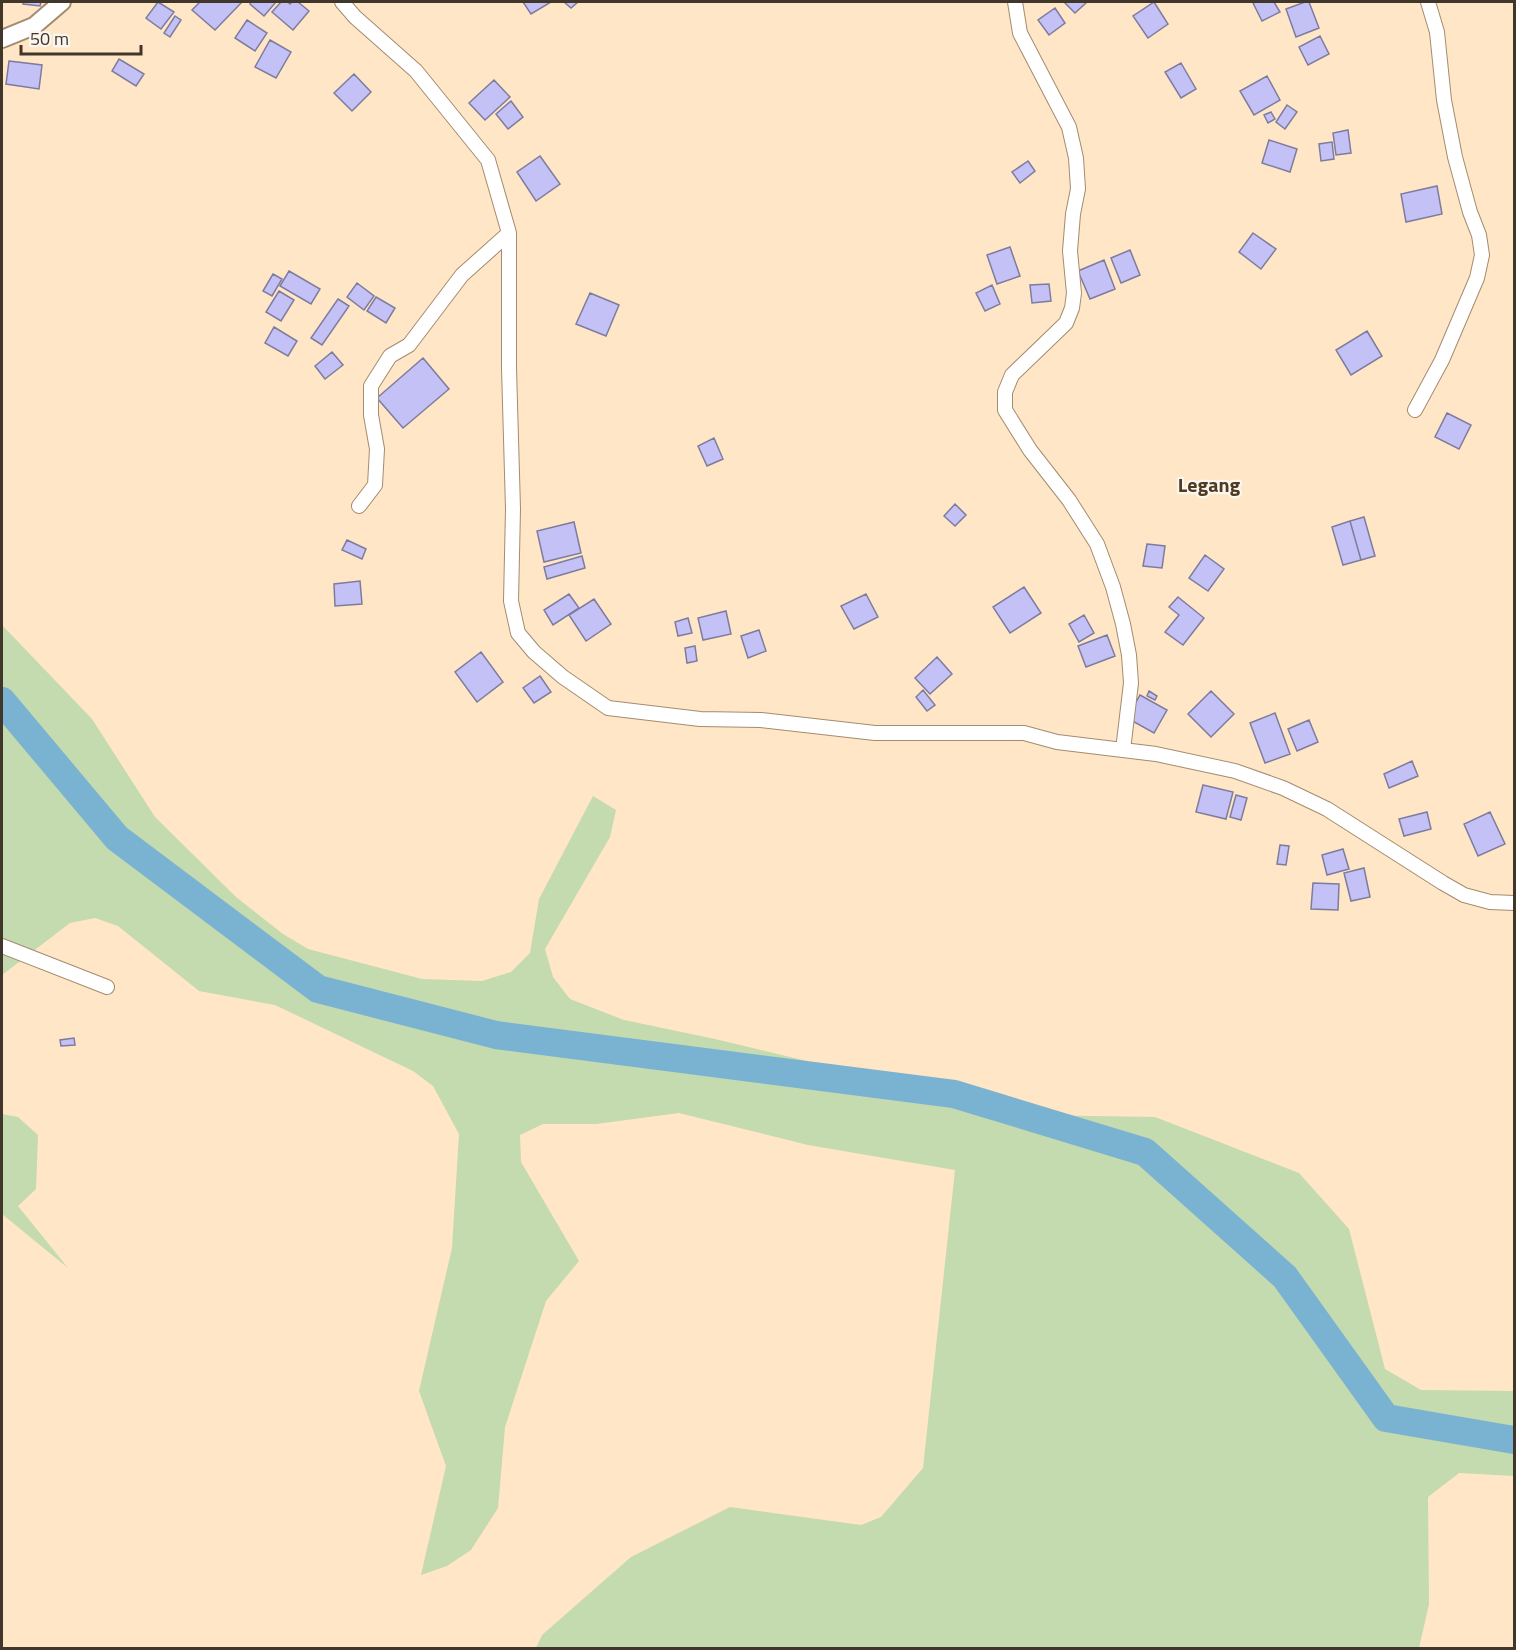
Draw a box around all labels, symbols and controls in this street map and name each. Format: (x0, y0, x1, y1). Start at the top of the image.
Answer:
scale bar (21, 18, 141, 56)
text: 50 m (30, 25, 69, 52)
district label: Legang (1178, 469, 1240, 500)

